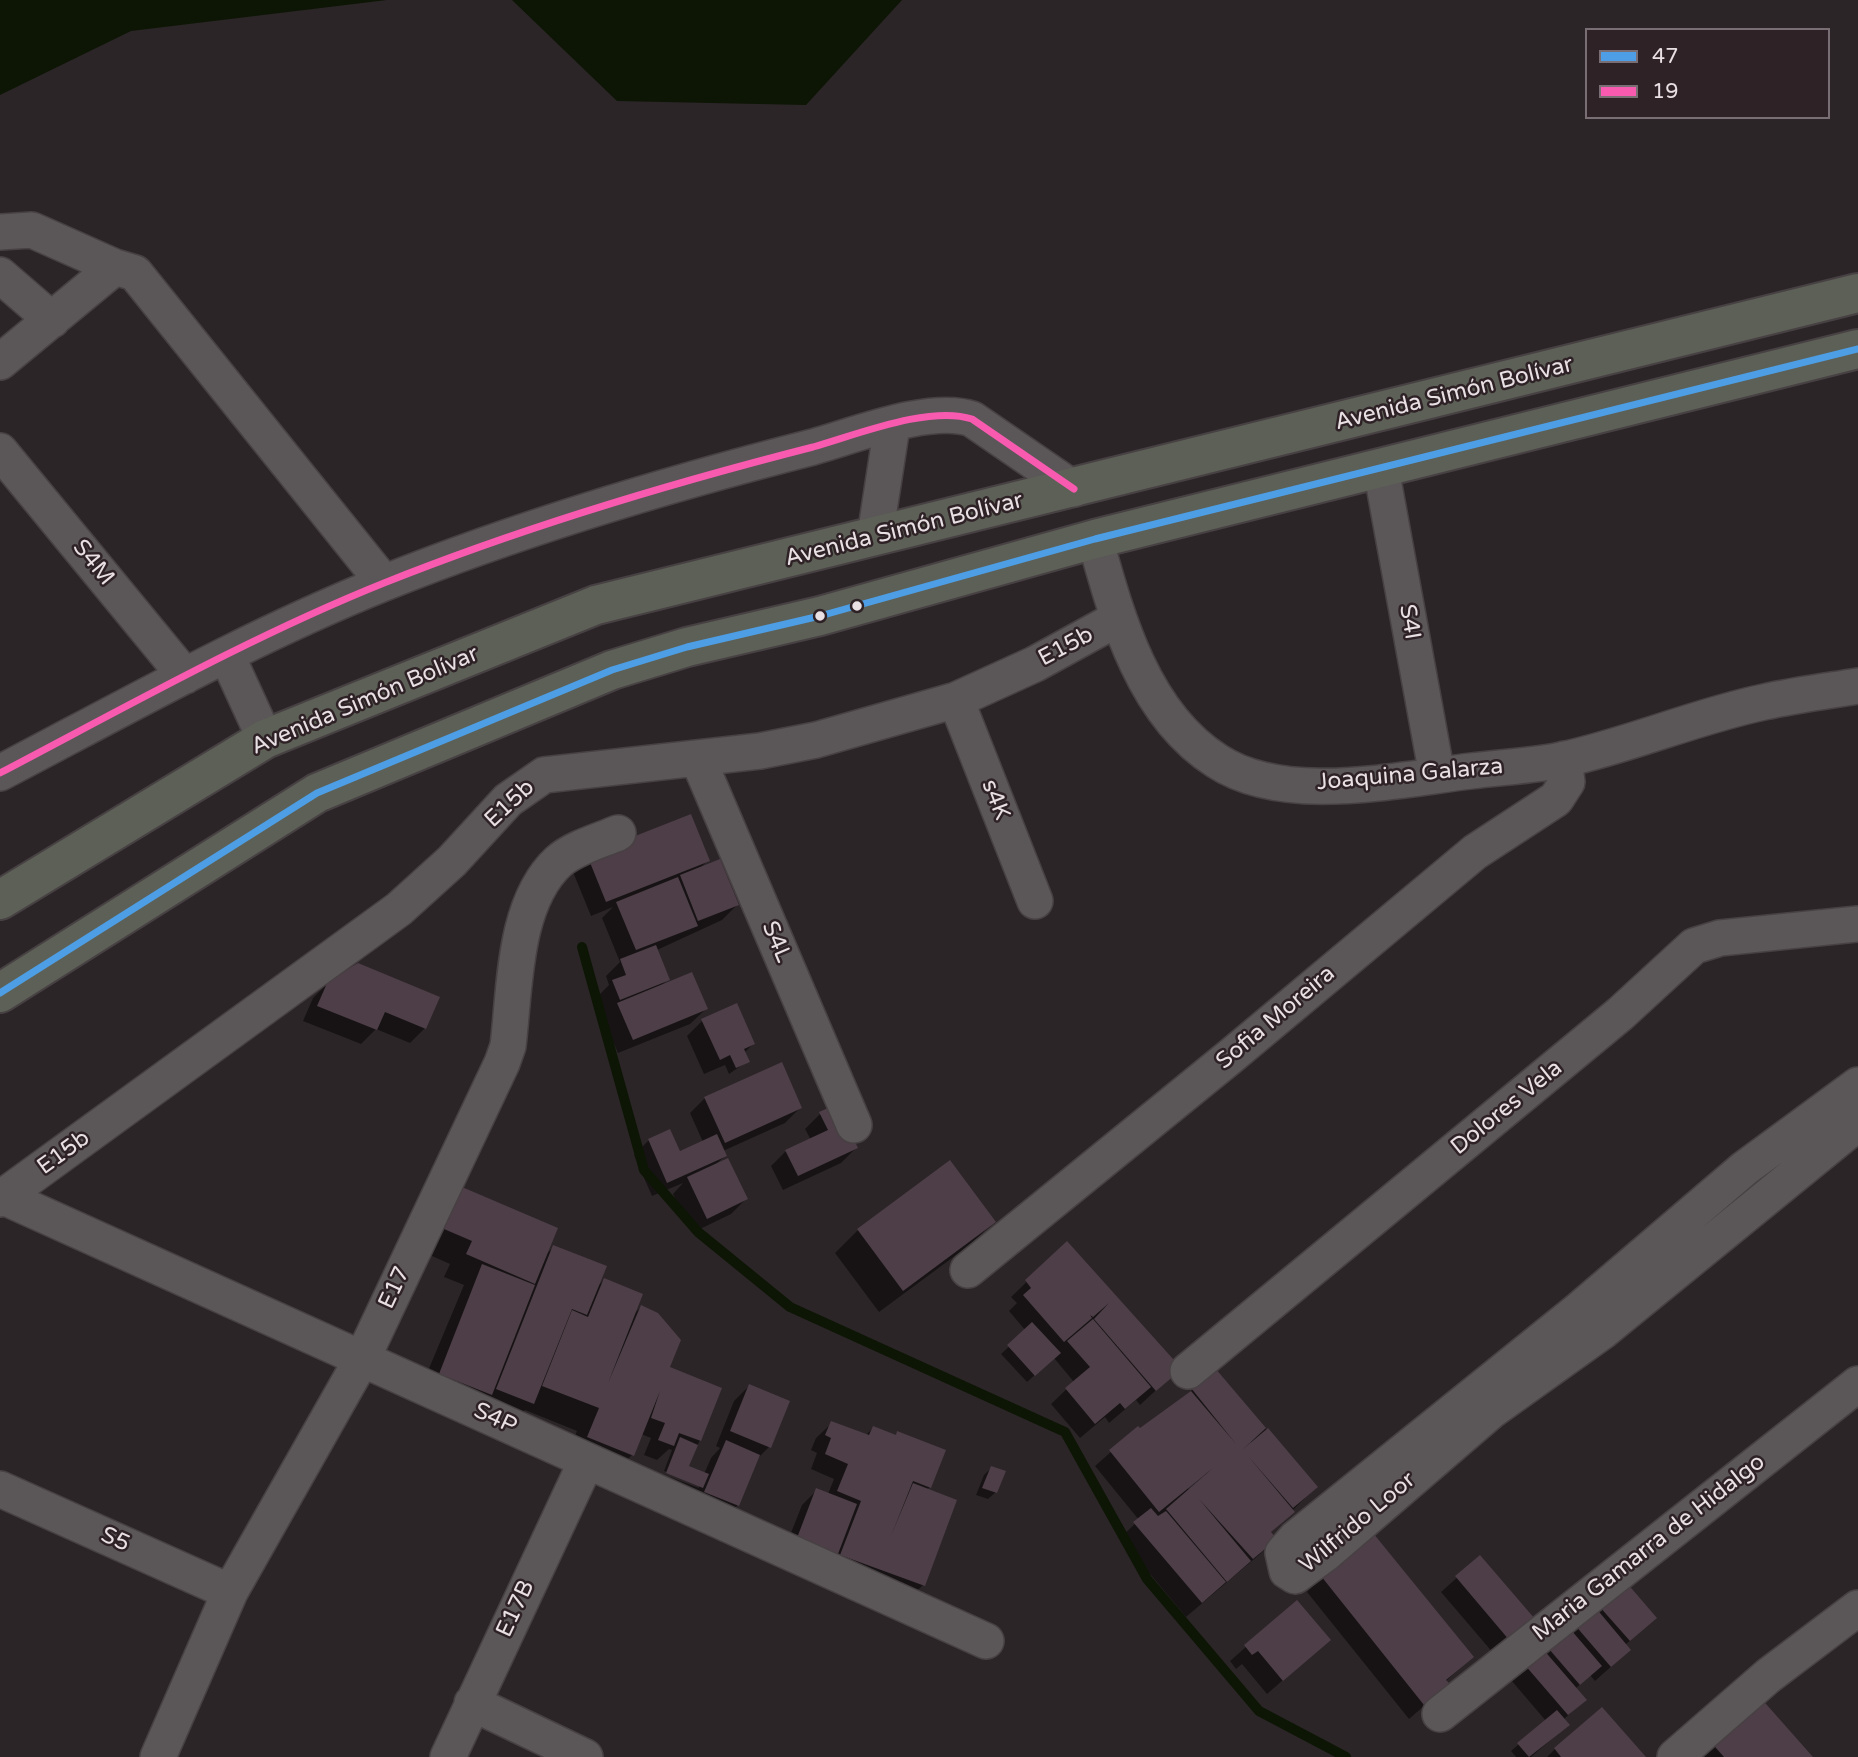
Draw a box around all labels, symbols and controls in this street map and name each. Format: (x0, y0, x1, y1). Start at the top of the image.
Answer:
legend (1585, 28, 1830, 119)
text: 47 (1652, 44, 1678, 69)
text: 19 (1652, 79, 1678, 104)
street label: Avenida Simón Bolívar (1332, 351, 1576, 437)
street label: Avenida Simón Bolívar (782, 487, 1026, 573)
street label: S4M (66, 535, 120, 591)
unlabelled marker (850, 599, 864, 613)
street label: S4I (1392, 602, 1426, 642)
unlabelled marker (813, 609, 827, 623)
street label: E15b (1034, 621, 1098, 673)
street label: Avenida Simón Bolívar (247, 641, 483, 761)
street label: Joaquina Galarza (1316, 753, 1504, 797)
street label: E15b (479, 774, 541, 834)
street label: s4K (975, 776, 1015, 824)
street label: S4L (755, 917, 797, 967)
street label: Sofia Moreira (1211, 960, 1341, 1076)
street label: Dolores Vela (1446, 1055, 1568, 1161)
street label: E15b (32, 1125, 96, 1181)
street label: E17 (373, 1262, 417, 1314)
street label: S4P (469, 1397, 521, 1441)
street label: Maria Gamarra de Hidalgo (1527, 1449, 1771, 1647)
street label: Wilfrido Loor (1295, 1467, 1421, 1579)
street label: S5 (96, 1522, 134, 1558)
street label: E17B (491, 1576, 541, 1642)

